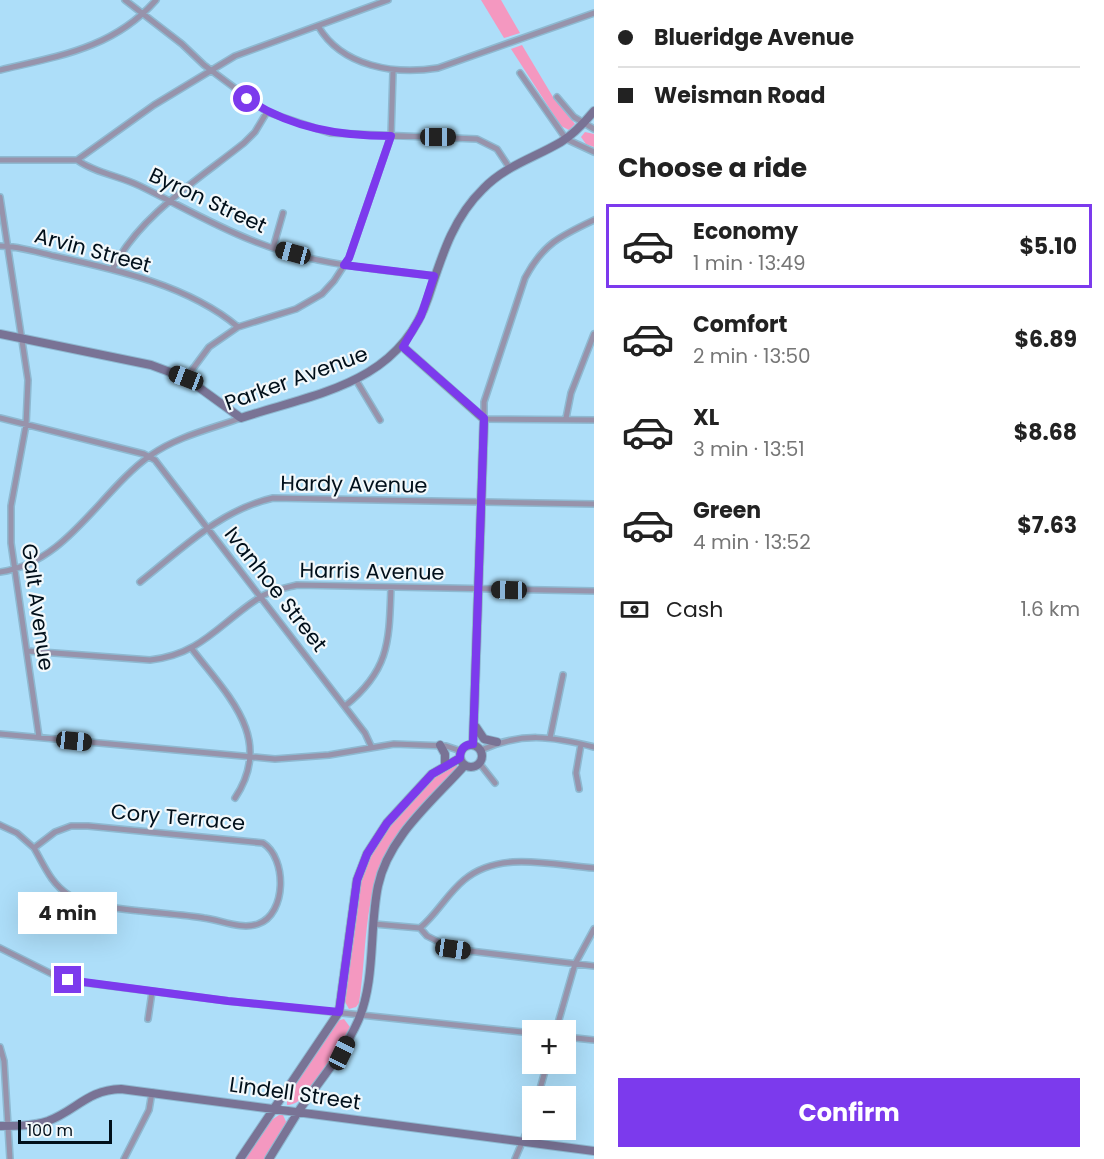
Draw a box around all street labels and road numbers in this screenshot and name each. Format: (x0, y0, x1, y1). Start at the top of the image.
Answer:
street label: Byron Street (145, 160, 271, 240)
street label: Arvin Street (32, 221, 154, 279)
street label: Parker Avenue (220, 339, 372, 417)
street label: Hardy Avenue (280, 468, 428, 500)
street label: Ivanhoe Street (218, 520, 334, 658)
street label: Galt Avenue (15, 542, 61, 672)
street label: Harris Avenue (299, 555, 445, 587)
street label: Cory Terrace (110, 797, 246, 837)
street label: Lindell Street (227, 1069, 363, 1117)

